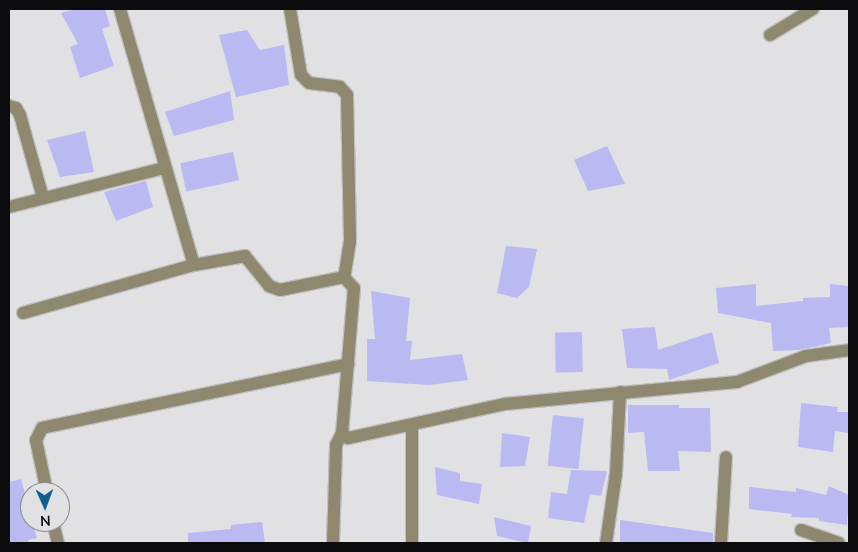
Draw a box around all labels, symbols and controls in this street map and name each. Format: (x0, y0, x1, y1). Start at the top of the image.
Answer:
north arrow (20, 482, 70, 532)
text: N (40, 512, 51, 530)

